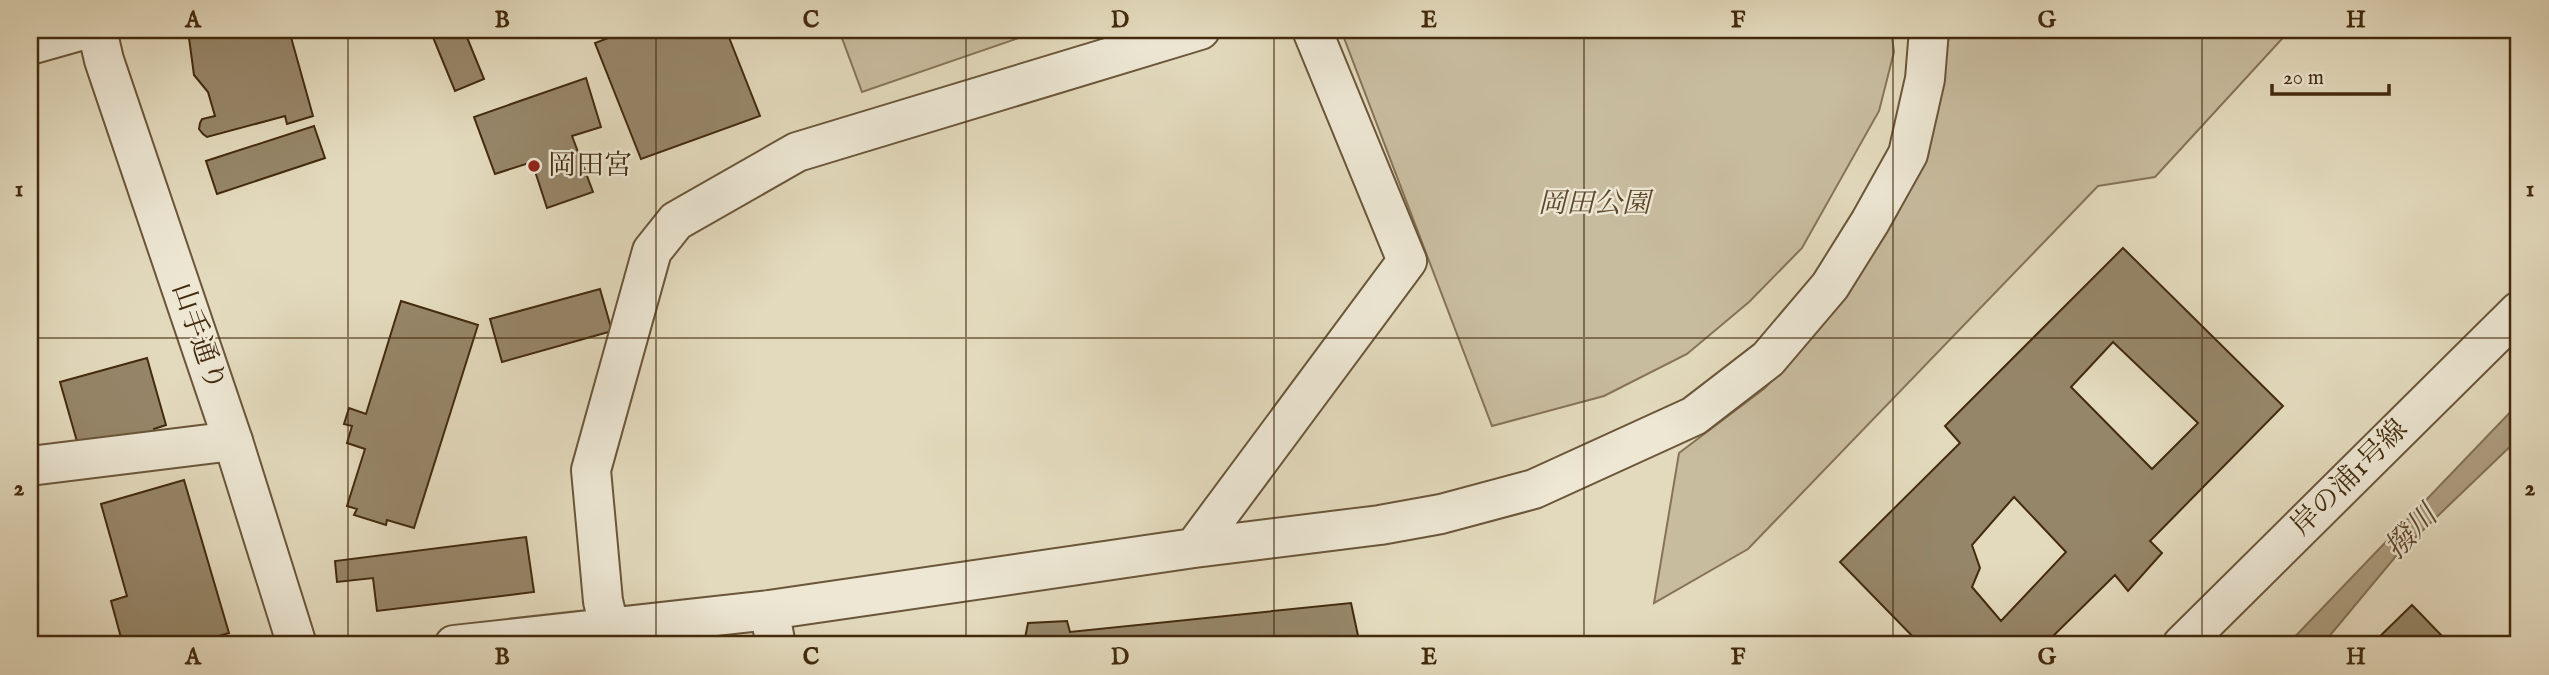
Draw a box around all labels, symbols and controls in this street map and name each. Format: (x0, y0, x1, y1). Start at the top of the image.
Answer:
text: A (184, 6, 202, 35)
text: B (494, 6, 510, 35)
text: C (803, 6, 820, 35)
text: D (1111, 6, 1129, 35)
text: E (1421, 6, 1437, 35)
text: F (1731, 6, 1746, 35)
text: G (2038, 6, 2057, 35)
text: H (2346, 6, 2366, 35)
scale bar (2272, 52, 2390, 96)
text: 20 m (2283, 65, 2324, 92)
place label: 岡田宮 (548, 149, 632, 184)
marker: 岡田宮 (526, 158, 542, 174)
text: 1 (15, 175, 23, 204)
text: 1 (2526, 175, 2534, 204)
park label: 岡田公園 (1538, 187, 1654, 222)
street label: 山手通り (163, 278, 233, 396)
street label: 岸の浦1号線 (2284, 412, 2416, 544)
text: 2 (14, 474, 25, 503)
text: 2 (2525, 474, 2536, 503)
water label: 撥川 (2377, 496, 2449, 568)
text: A (184, 643, 202, 672)
text: B (494, 643, 510, 672)
text: C (803, 643, 820, 672)
text: D (1111, 643, 1129, 672)
text: E (1421, 643, 1437, 672)
text: F (1731, 643, 1746, 672)
text: G (2038, 643, 2057, 672)
text: H (2346, 643, 2366, 672)

